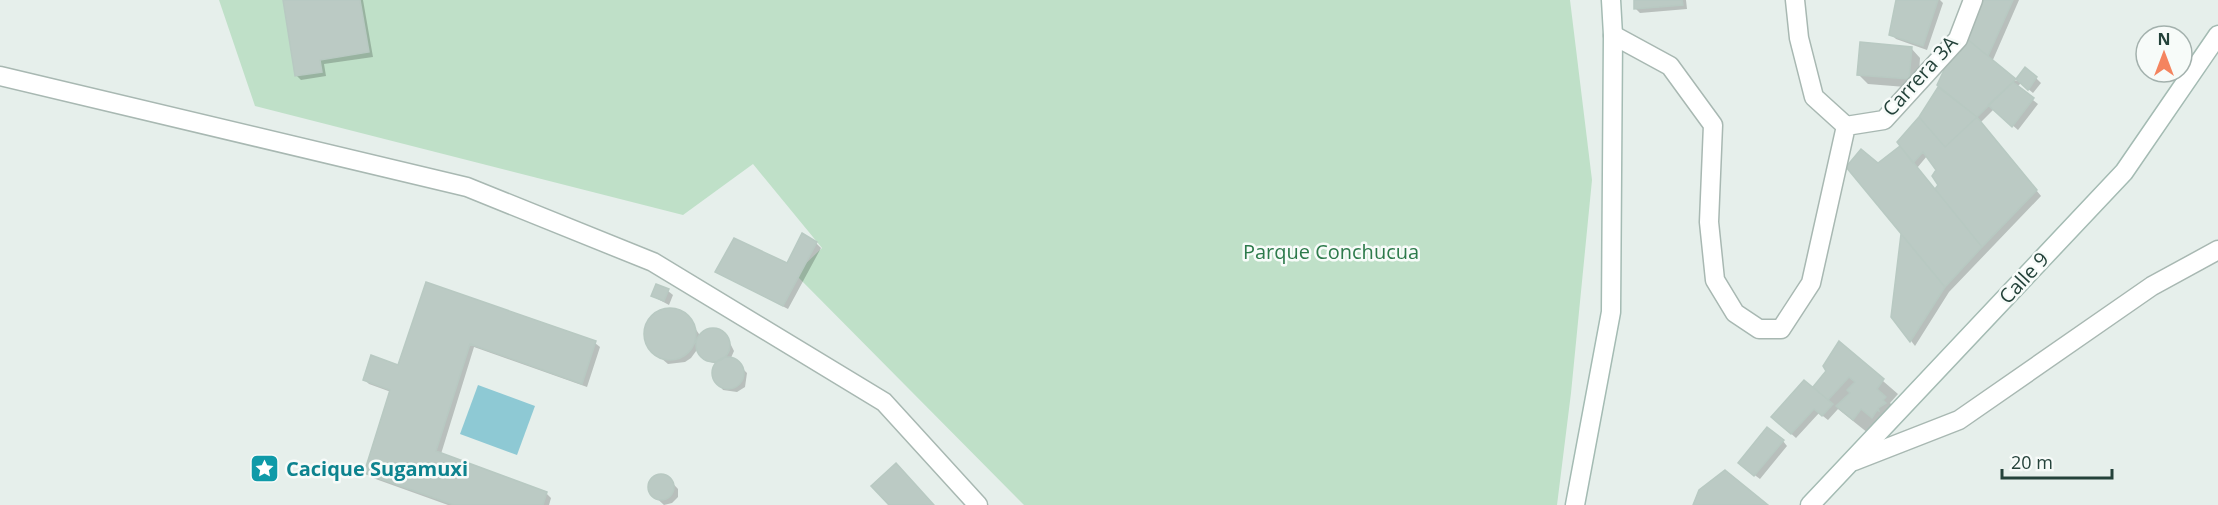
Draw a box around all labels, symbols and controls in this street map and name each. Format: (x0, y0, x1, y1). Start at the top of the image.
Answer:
north arrow (2134, 24, 2194, 84)
text: N (2157, 28, 2171, 50)
street label: Carrera 3A (1876, 29, 1963, 122)
park label: Parque Conchucua (1243, 238, 1419, 265)
street label: Calle 9 (1993, 246, 2055, 309)
scale bar (2002, 442, 2112, 480)
text: 20 m (2011, 450, 2053, 474)
place icon: Cacique Sugamuxi (249, 453, 281, 485)
place label: Cacique Sugamuxi (286, 455, 468, 482)

